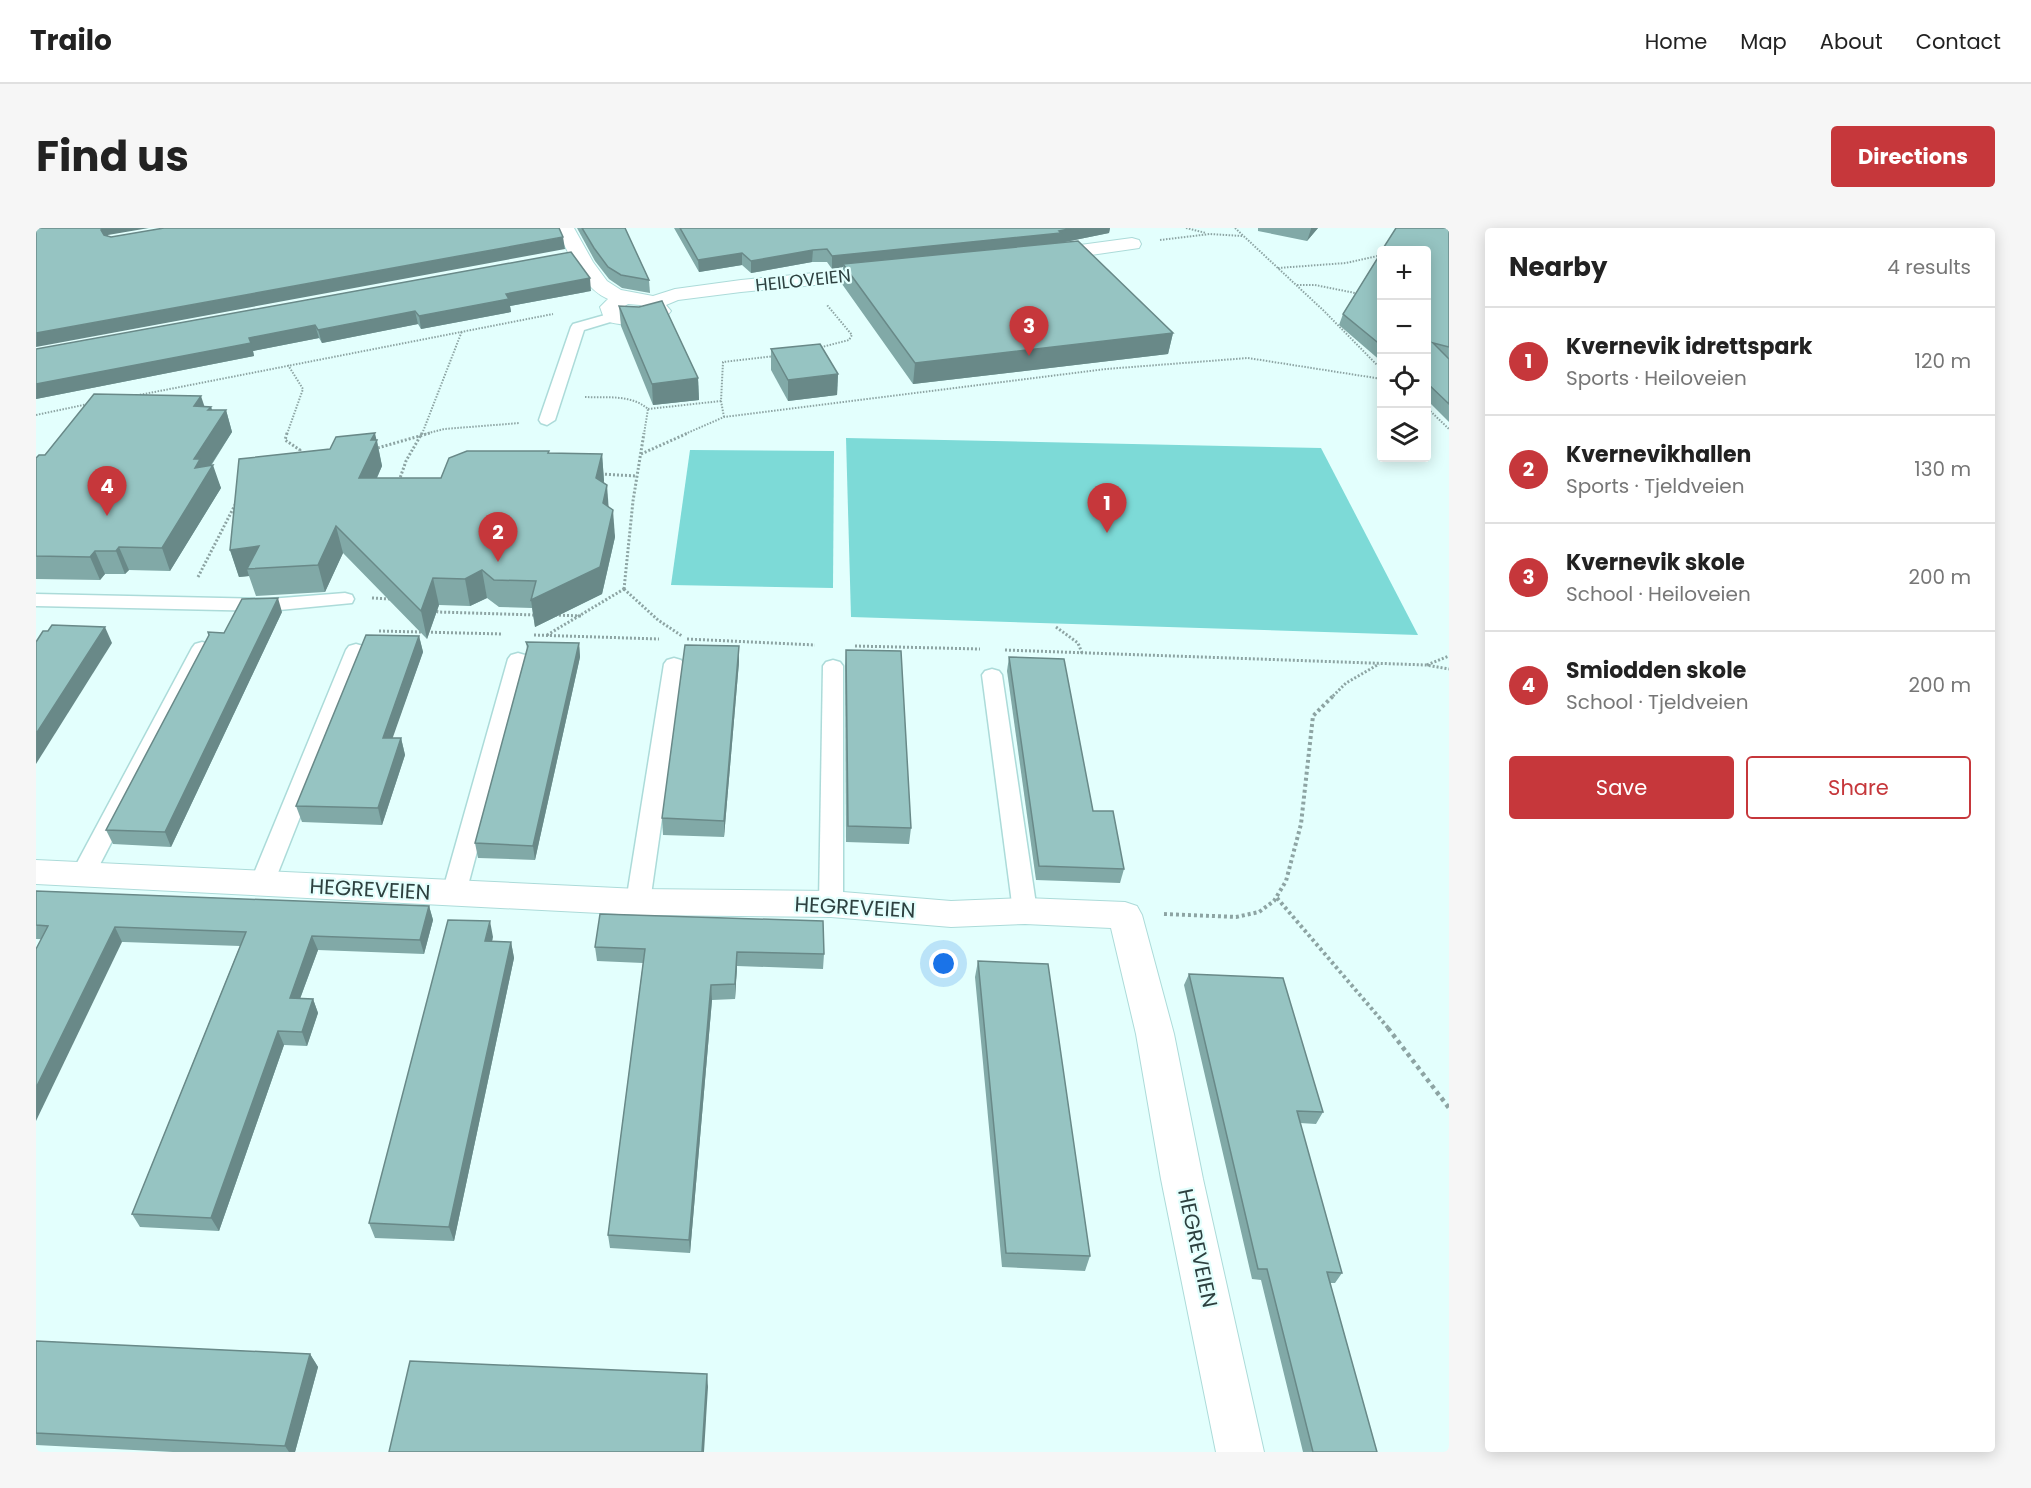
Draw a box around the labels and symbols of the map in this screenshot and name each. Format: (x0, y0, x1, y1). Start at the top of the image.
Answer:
street label: HEILOVEIEN (754, 263, 852, 297)
pin: 3 (1010, 306, 1048, 356)
pin: 4 (88, 466, 126, 516)
pin: 1 (1088, 484, 1126, 533)
pin: 2 (478, 512, 518, 562)
street label: HEGREVEIEN (309, 871, 431, 907)
street label: HEGREVEIEN (794, 889, 916, 925)
your location (929, 949, 958, 978)
street label: HEGREVEIEN (1171, 1186, 1225, 1310)

